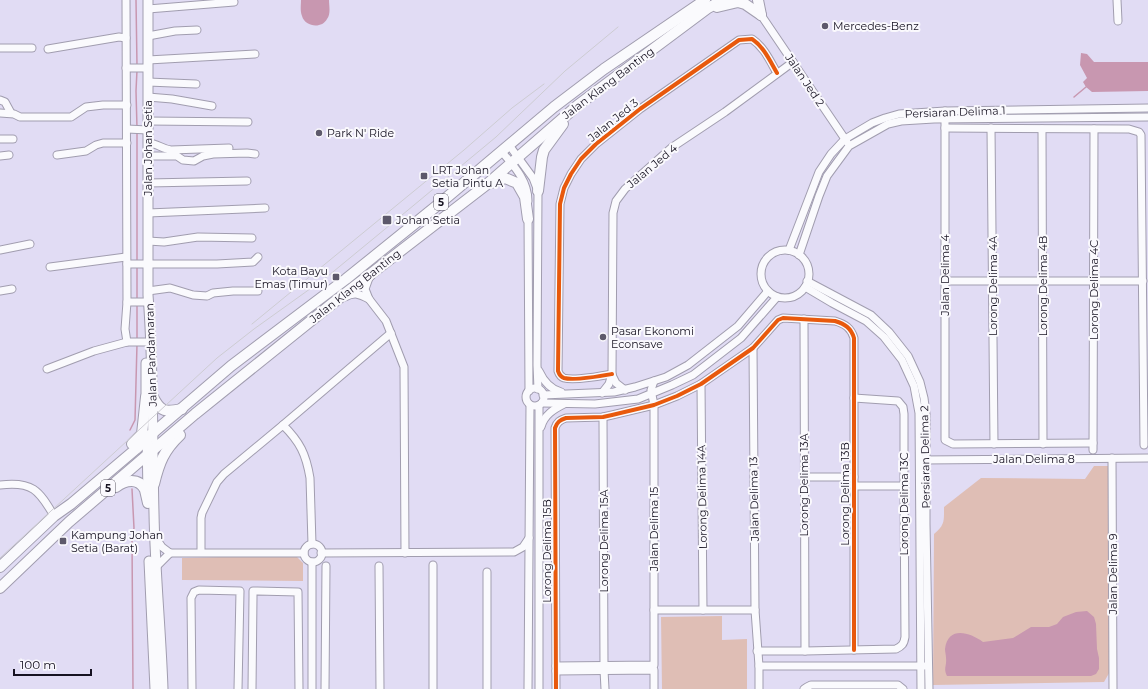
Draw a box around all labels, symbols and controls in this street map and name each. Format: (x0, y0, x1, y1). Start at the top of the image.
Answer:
place label: Mercedes-Benz (833, 19, 919, 33)
marker: Mercedes-Benz (820, 21, 830, 31)
street label: Jalan Klang Banting (558, 44, 657, 123)
street label: Jalan Jed 2 (782, 50, 828, 109)
street label: Jalan Jed 3 (584, 96, 641, 145)
street label: Jalan Johan Setia (141, 100, 155, 197)
street label: Persiaran Delima 1 (904, 103, 1006, 121)
place label: Park N' Ride (327, 126, 394, 140)
marker: Park N' Ride (314, 128, 324, 138)
street label: Jalan Jed 4 (623, 140, 681, 192)
place label: LRT Johan Setia Pintu A (432, 163, 503, 190)
marker: LRT Johan Setia Pintu A (419, 171, 429, 181)
road number: 5 (434, 194, 448, 210)
place label: Johan Setia (395, 213, 460, 227)
marker: Johan Setia (381, 214, 393, 226)
street label: Jalan Delima 4 (938, 233, 952, 317)
street label: Lorong Delima 4A (986, 236, 1000, 336)
street label: Lorong Delima 4B (1036, 236, 1050, 336)
street label: Lorong Delima 4C (1087, 240, 1101, 340)
street label: Jalan Klang Banting (306, 246, 403, 326)
place label: Kota Bayu Emas (Timur) (255, 264, 328, 291)
marker: Kota Bayu Emas (Timur) (331, 272, 341, 282)
street label: Jalan Pandamaran (142, 303, 160, 408)
place label: Pasar Ekonomi Econsave (611, 324, 694, 351)
marker: Pasar Ekonomi Econsave (598, 332, 608, 342)
street label: Persiaran Delima 2 (917, 405, 933, 509)
street label: Lorong Delima 13A (797, 433, 811, 537)
street label: Lorong Delima 13B (838, 442, 852, 546)
street label: Lorong Delima 14A (694, 445, 710, 549)
street label: Lorong Delima 13C (897, 452, 911, 555)
street label: Jalan Delima 8 (992, 452, 1075, 466)
street label: Jalan Delima 13 (746, 457, 762, 542)
road number: 5 (101, 480, 115, 496)
street label: Jalan Delima 15 (647, 487, 661, 572)
street label: Lorong Delima 15A (597, 489, 611, 593)
street label: Lorong Delima 15B (540, 499, 554, 603)
place label: Kampung Johan Setia (Barat) (71, 528, 163, 555)
street label: Jalan Delima 9 (1106, 533, 1120, 616)
marker: Kampung Johan Setia (Barat) (58, 536, 68, 546)
scale bar (14, 651, 91, 677)
text: 100 m (20, 657, 56, 672)

